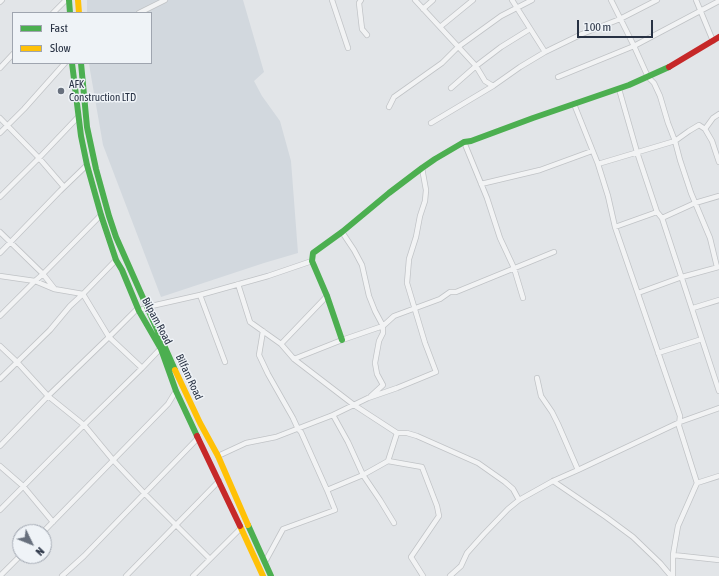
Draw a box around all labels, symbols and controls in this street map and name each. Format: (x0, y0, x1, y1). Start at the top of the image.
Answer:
legend (12, 12, 152, 64)
scale bar (579, 12, 655, 38)
text: 100 m (584, 20, 611, 34)
text: Fast (50, 21, 68, 35)
text: Slow (50, 41, 71, 55)
place label: AFK Construction LTD (69, 78, 136, 104)
marker: AFK Construction LTD (56, 86, 66, 96)
street label: Bilpam Road (139, 295, 175, 347)
street label: Bilfam Road (173, 352, 205, 402)
north arrow (12, 524, 52, 564)
text: N (33, 545, 47, 558)

